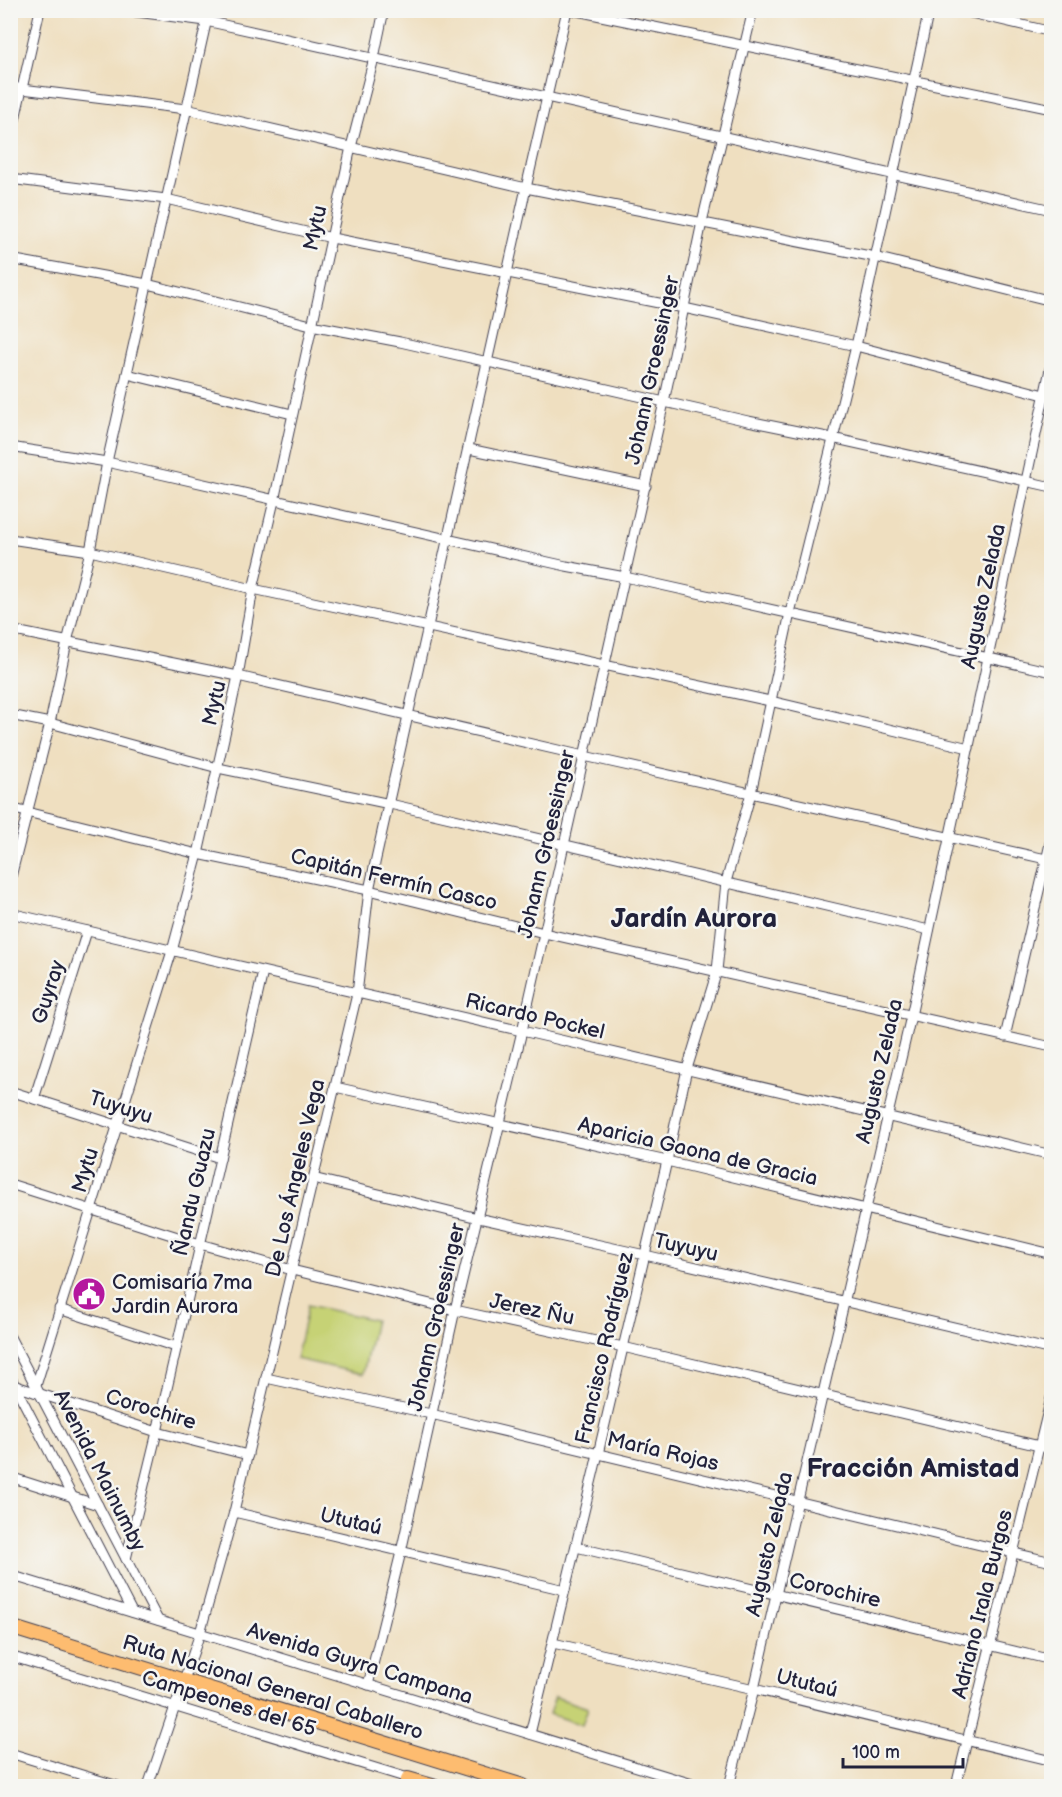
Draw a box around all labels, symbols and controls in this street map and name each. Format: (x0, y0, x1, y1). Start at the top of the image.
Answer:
street label: Mytu (299, 203, 332, 253)
street label: Johann Groessinger (620, 273, 685, 467)
street label: Augusto Zelada (956, 521, 1011, 671)
street label: Mytu (197, 678, 232, 728)
street label: Johann Groessinger (513, 747, 580, 941)
street label: Capitán Fermín Casco (288, 844, 500, 915)
district label: Jardín Aurora (611, 903, 777, 935)
street label: Guyray (26, 957, 71, 1027)
street label: Ricardo Pockel (463, 988, 607, 1045)
street label: Augusto Zelada (851, 996, 908, 1146)
street label: De Los Ángeles Vega (261, 1077, 330, 1279)
street label: Tuyuyu (86, 1086, 156, 1129)
street label: Aparicia Gaona de Gracia (576, 1112, 820, 1191)
street label: Ñandu Guazu (168, 1126, 221, 1258)
street label: Mytu (67, 1145, 104, 1196)
street label: Johann Groessinger (403, 1220, 470, 1414)
street label: Tuyuyu (651, 1228, 720, 1267)
street label: Francisco Rodríguez (570, 1249, 639, 1447)
place label: Comisaría 7ma Jardin Aurora (112, 1270, 253, 1319)
public building icon: Comisaría 7ma Jardin Aurora (71, 1276, 107, 1312)
street label: Jerez Ñu (487, 1288, 577, 1331)
street label: Corochire (103, 1384, 199, 1435)
street label: Avenida Mainumby (48, 1385, 151, 1556)
street label: María Rojas (605, 1427, 721, 1476)
district label: Fracción Amistad (806, 1453, 1020, 1485)
street label: Augusto Zelada (741, 1469, 798, 1619)
street label: Ututaú (318, 1502, 384, 1541)
street label: Adriano Irala Burgos (947, 1507, 1018, 1701)
street label: Corochire (787, 1568, 883, 1613)
street label: Avenida Guyra Campana (244, 1617, 476, 1710)
street label: Ruta Nacional General Caballero (120, 1630, 426, 1745)
street label: Ututaú (773, 1664, 840, 1703)
street label: Campeones del 65 (139, 1665, 319, 1742)
scale bar (843, 1731, 963, 1769)
text: 100 m (852, 1742, 900, 1763)

